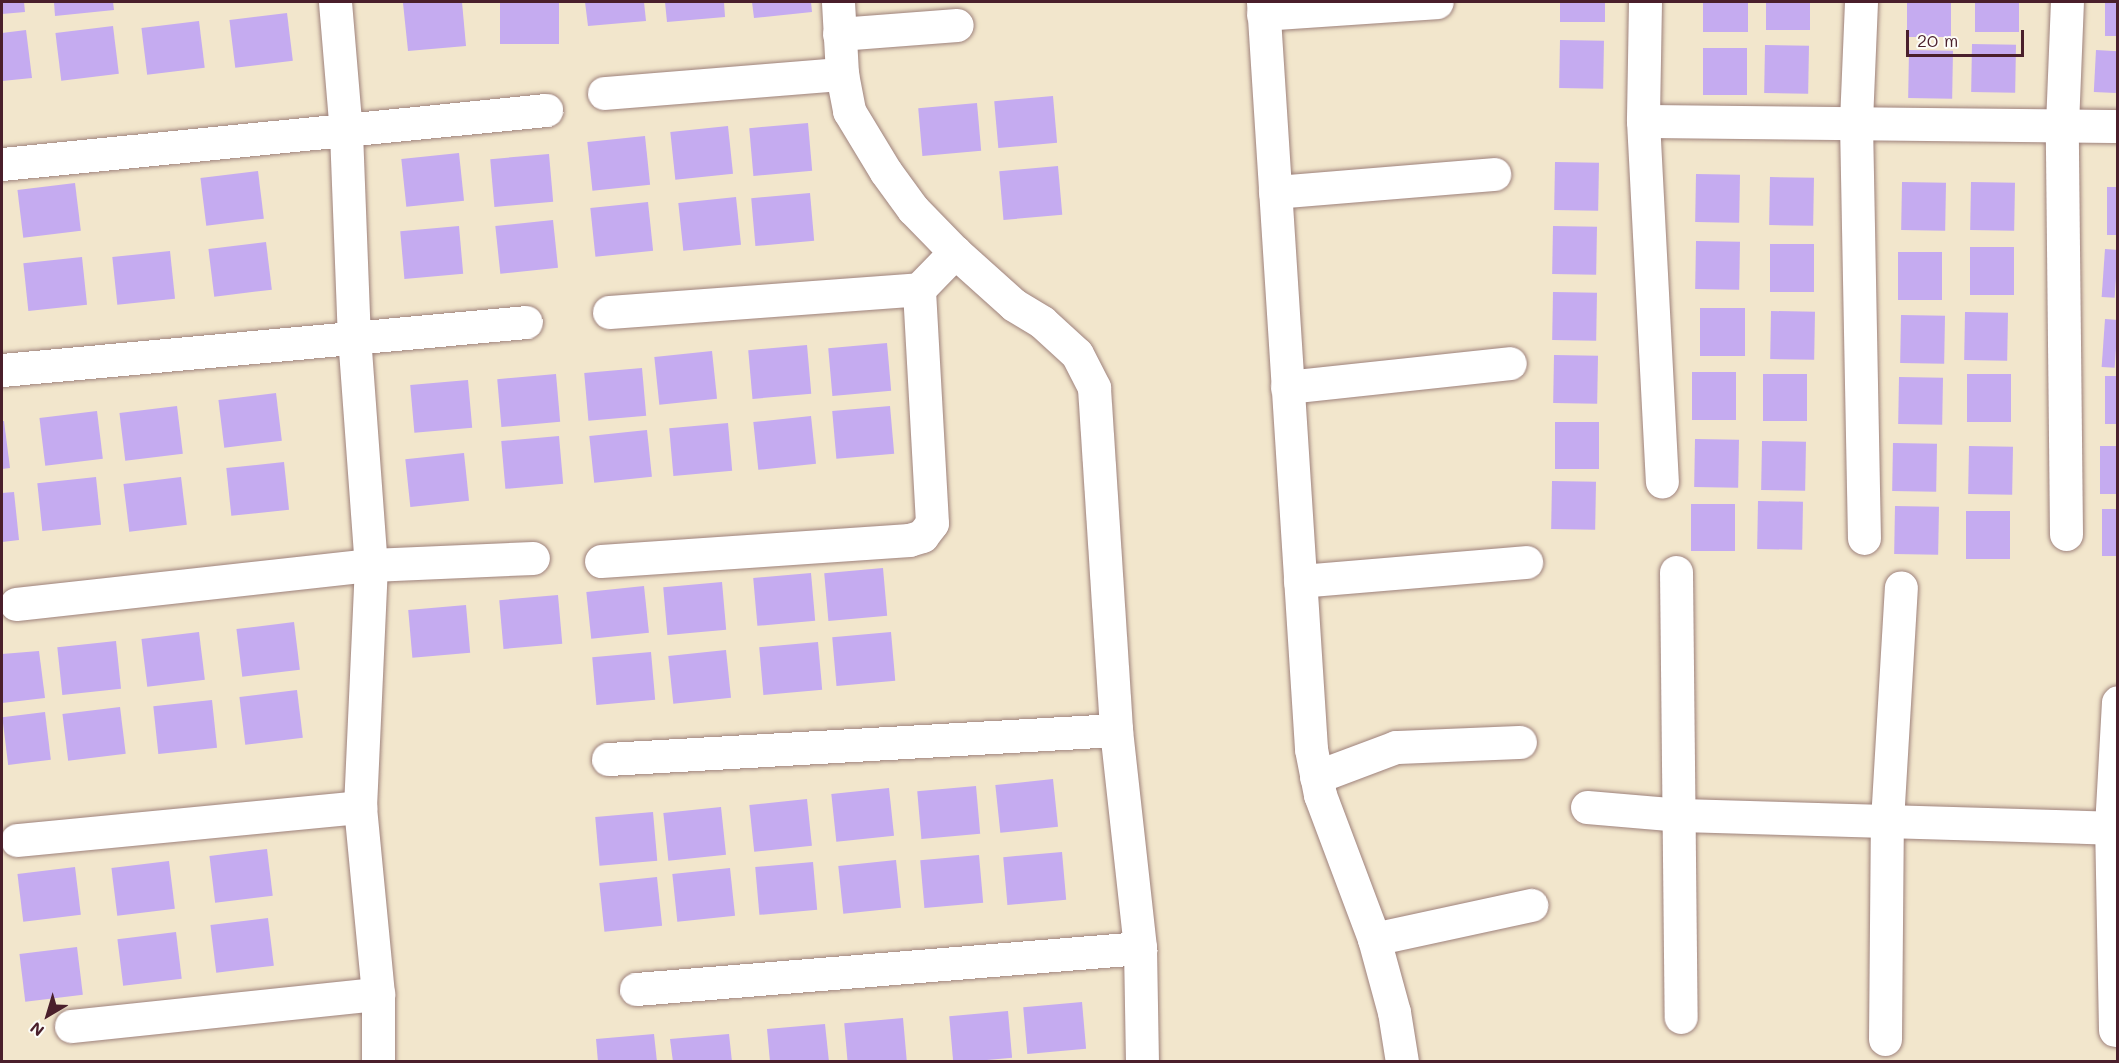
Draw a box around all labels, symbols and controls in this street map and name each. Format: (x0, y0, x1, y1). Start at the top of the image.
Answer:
scale bar (1909, 18, 2028, 56)
text: 20 m (1917, 28, 1958, 52)
north arrow (18, 985, 78, 1045)
text: N (25, 1018, 48, 1042)

